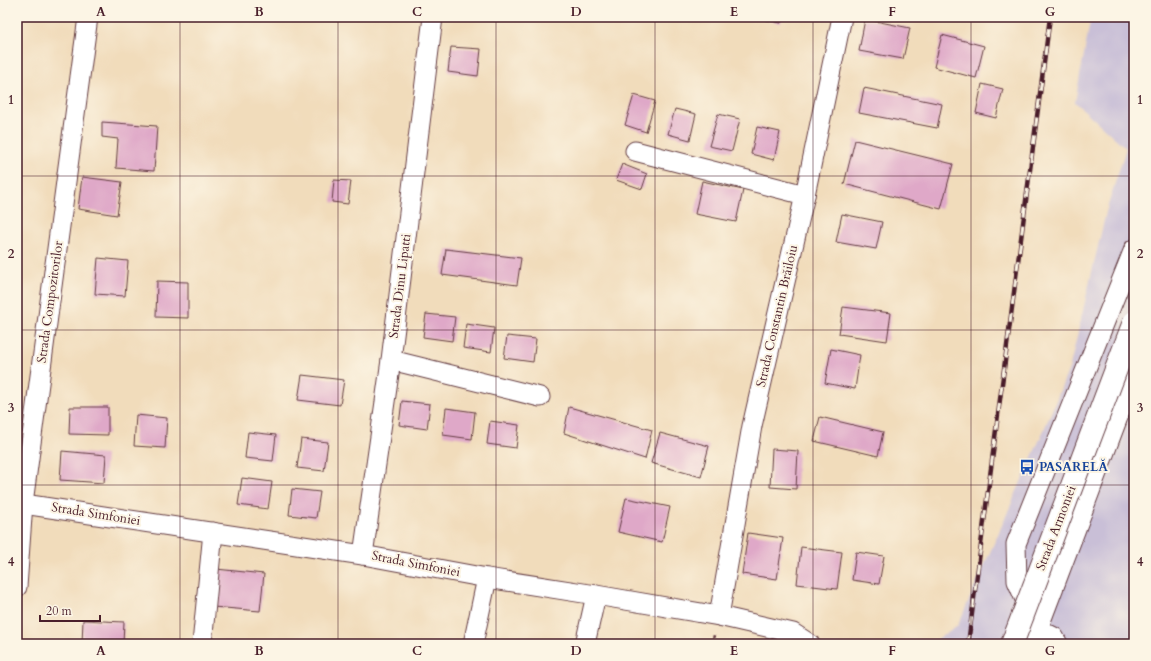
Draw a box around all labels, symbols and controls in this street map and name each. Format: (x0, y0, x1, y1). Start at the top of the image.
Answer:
text: A (96, 3, 106, 21)
text: B (254, 3, 264, 21)
text: C (412, 3, 422, 21)
text: D (570, 3, 582, 21)
text: E (730, 3, 738, 21)
text: F (888, 3, 896, 21)
text: G (1045, 3, 1056, 21)
text: 1 (8, 91, 14, 109)
text: 1 (1137, 91, 1143, 109)
street label: Strada Dinu Lipatti (385, 232, 415, 339)
street label: Strada Compozitorilor (33, 240, 68, 364)
street label: Strada Constantin Brăiloiu (752, 243, 802, 389)
text: 2 (8, 245, 15, 263)
text: 2 (1137, 245, 1144, 263)
text: 3 (8, 399, 15, 417)
text: 3 (1137, 399, 1144, 417)
bus stop icon: PASARELĂ (1018, 458, 1036, 476)
place label: PASARELĂ (1039, 458, 1108, 476)
street label: Strada Armoniei (1032, 483, 1081, 573)
street label: Strada Simfoniei (50, 498, 142, 530)
street label: Strada Simfoniei (370, 547, 462, 581)
text: 4 (8, 553, 15, 571)
text: 4 (1137, 553, 1144, 571)
scale bar (40, 597, 100, 623)
text: 20 m (46, 603, 73, 619)
text: A (96, 642, 106, 660)
text: B (254, 642, 264, 660)
text: C (412, 642, 422, 660)
text: D (570, 642, 582, 660)
text: E (730, 642, 738, 660)
text: F (888, 642, 896, 660)
text: G (1045, 642, 1056, 660)

